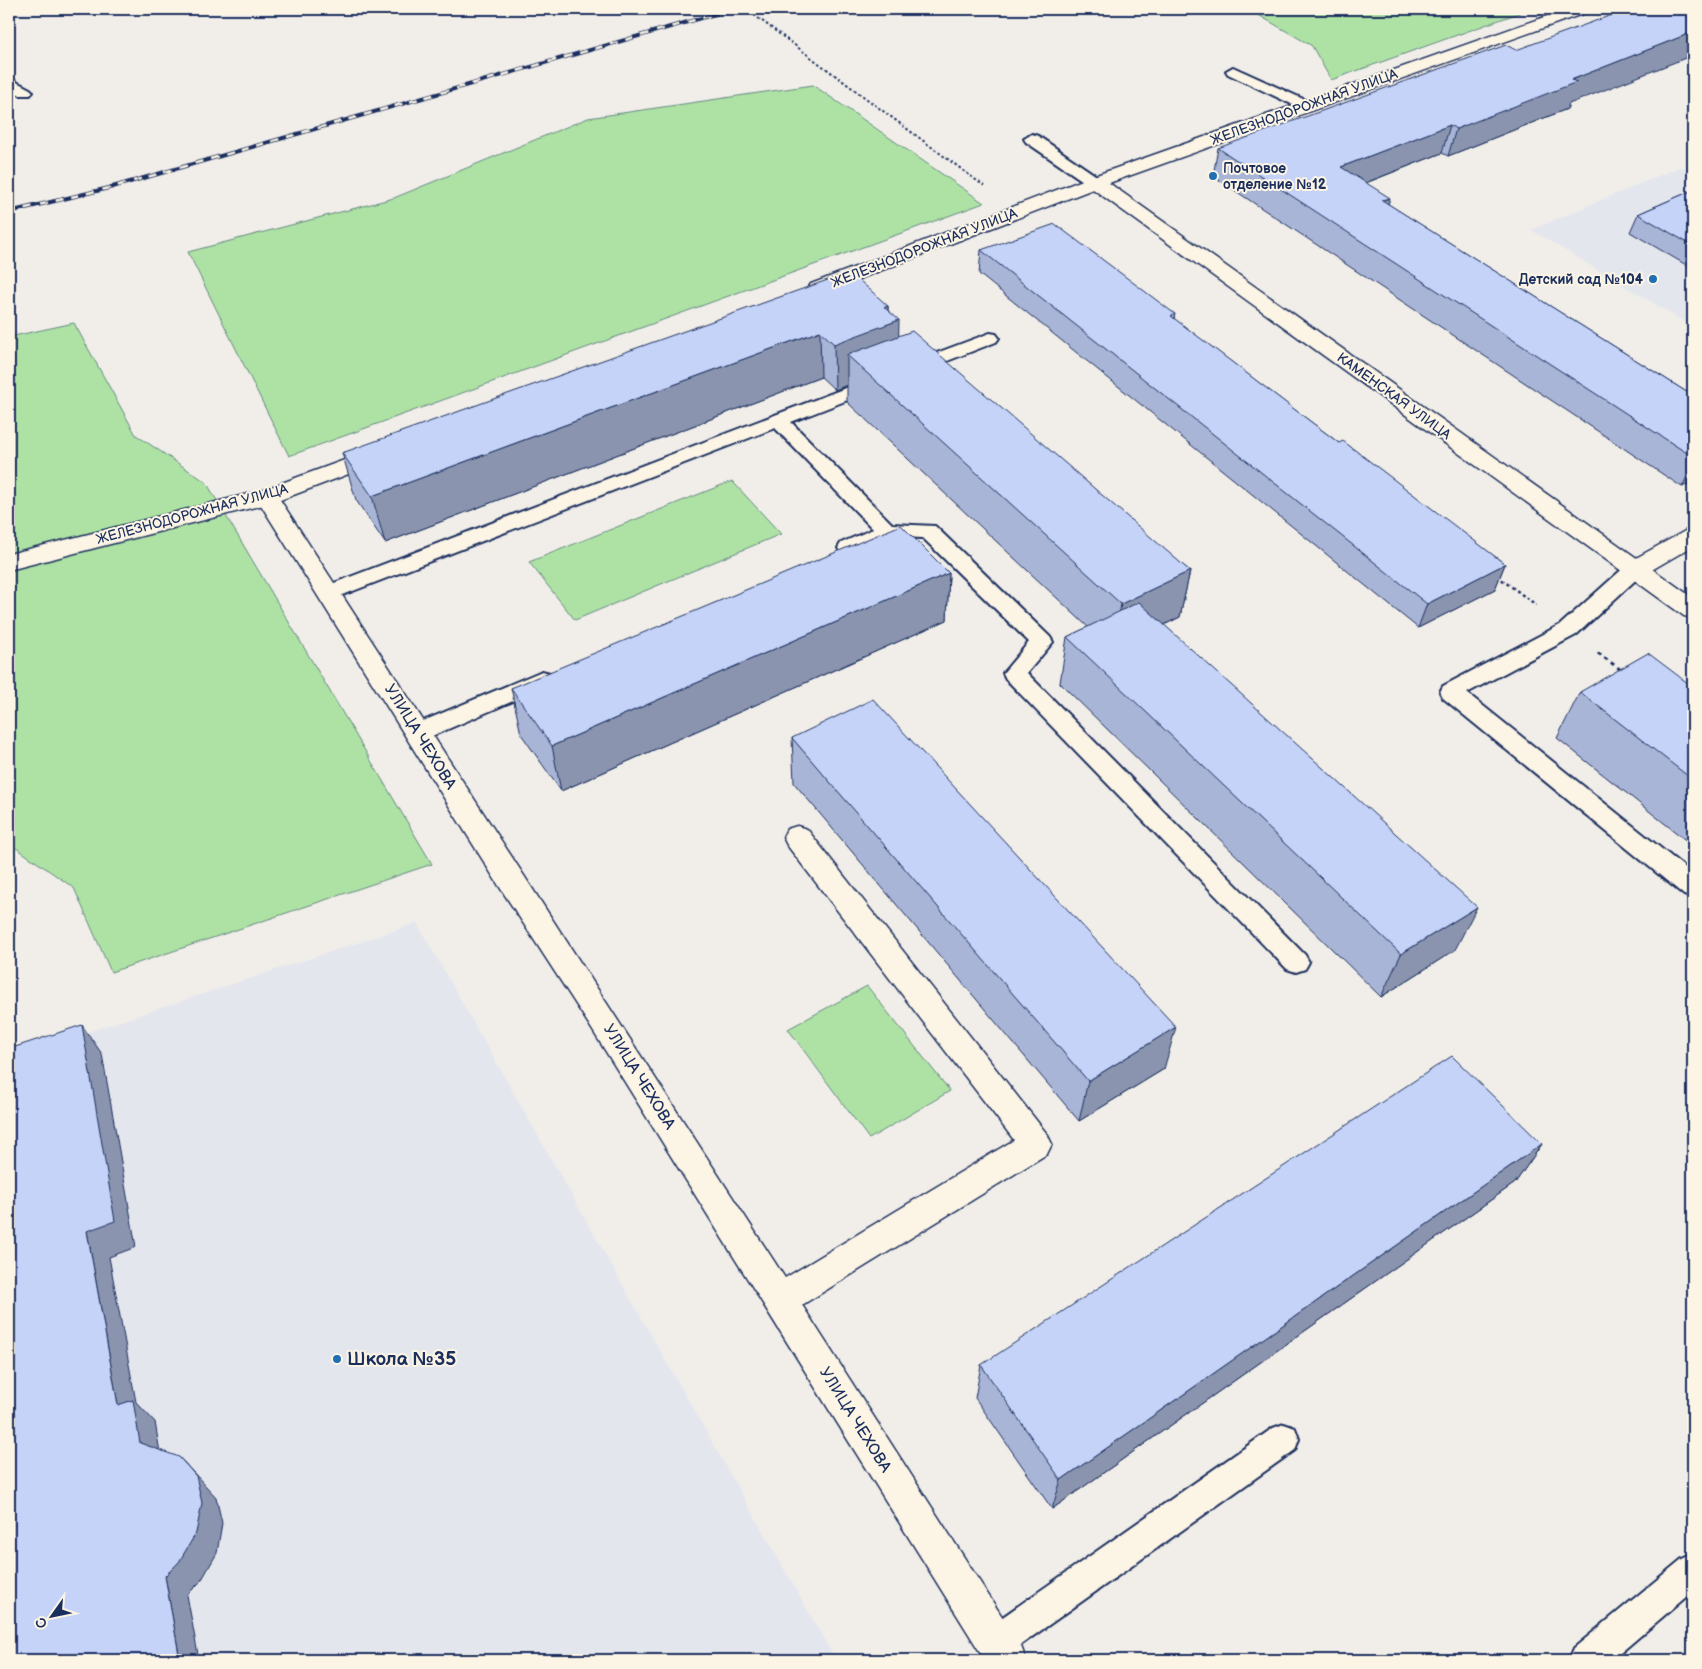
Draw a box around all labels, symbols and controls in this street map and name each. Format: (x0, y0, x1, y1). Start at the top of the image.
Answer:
street label: ЖЕЛЕЗНОДОРОЖНАЯ УЛИЦА (1208, 65, 1400, 149)
place label: Почтовое отделение №12 (1223, 160, 1327, 193)
marker: Почтовое отделение №12 (1207, 170, 1219, 182)
street label: ЖЕЛЕЗНОДОРОЖНАЯ УЛИЦА (829, 204, 1020, 291)
place label: Детский сад №104 (1519, 271, 1644, 288)
marker: Детский сад №104 (1647, 273, 1659, 285)
street label: КАМЕНСКАЯ УЛИЦА (1334, 349, 1455, 443)
street label: ЖЕЛЕЗНОДОРОЖНАЯ УЛИЦА (94, 480, 290, 548)
street label: УЛИЦА ЧЕХОВА (380, 681, 460, 793)
street label: УЛИЦА ЧЕХОВА (599, 1021, 679, 1133)
place label: Школа №35 (347, 1348, 456, 1371)
marker: Школа №35 (331, 1353, 343, 1365)
street label: УЛИЦА ЧЕХОВА (815, 1364, 895, 1476)
north arrow (28, 1592, 78, 1642)
text: С (32, 1614, 51, 1632)

